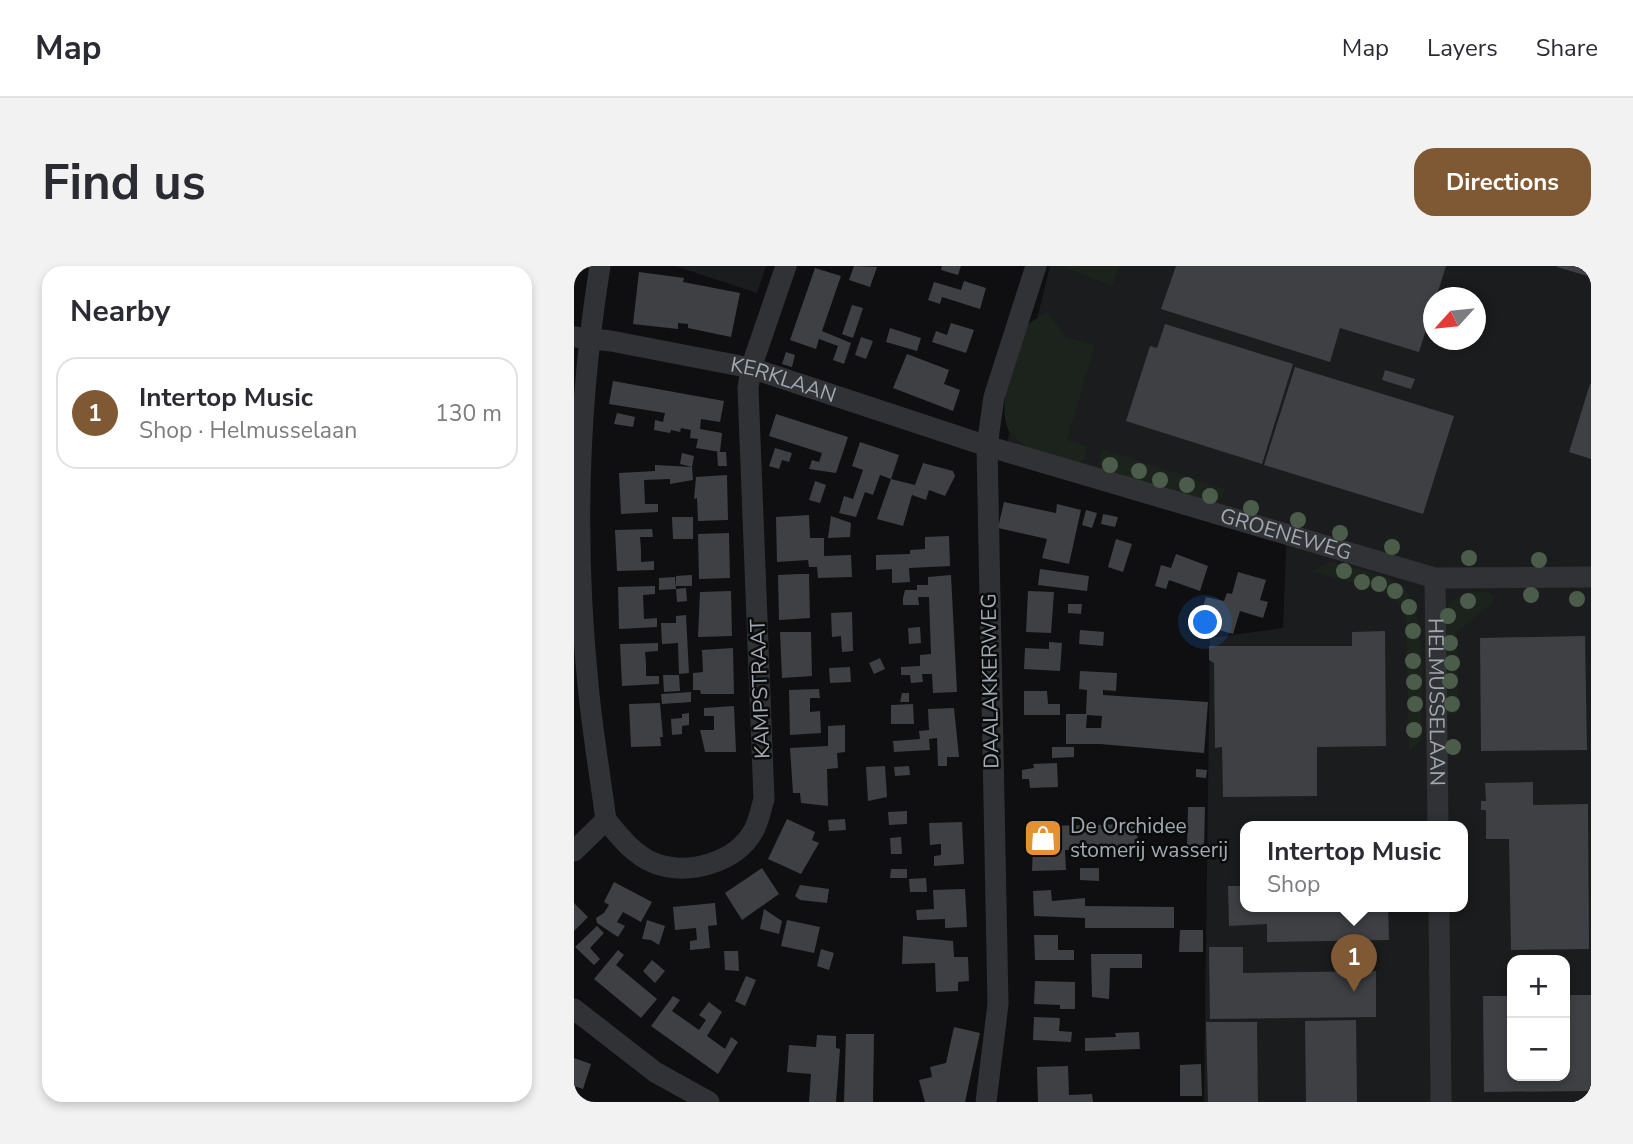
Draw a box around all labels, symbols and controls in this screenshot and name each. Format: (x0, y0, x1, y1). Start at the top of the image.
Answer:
text: Map (35, 26, 102, 71)
text: Map (1342, 32, 1389, 64)
text: Layers (1427, 32, 1498, 64)
text: Share (1536, 32, 1598, 64)
button: Directions (1414, 148, 1591, 216)
text: Find us (42, 149, 206, 216)
north arrow (1423, 287, 1486, 350)
text: Nearby (70, 291, 170, 332)
street label: KERKLAAN (728, 350, 840, 409)
text: Intertop Music (139, 380, 313, 415)
text: 1 (88, 398, 102, 429)
text: 130 m (435, 398, 502, 429)
text: Shop · Helmusselaan (139, 415, 357, 446)
street label: GROENEWEG (1217, 501, 1355, 567)
street label: DAALAKKERWEG (974, 593, 1006, 769)
your location (1188, 605, 1222, 639)
street label: KAMPSTRAAT (744, 618, 776, 759)
street label: HELMUSSELAAN (1421, 618, 1452, 786)
place label: De Orchidee stomerij wasserij (1070, 812, 1228, 864)
shop icon: De Orchidee stomerij wasserij (1022, 817, 1064, 859)
popup (1240, 821, 1468, 912)
text: Intertop Music (1267, 834, 1441, 869)
text: Shop (1267, 869, 1320, 900)
pin: 1 (1331, 934, 1377, 992)
map controls (1507, 955, 1570, 1081)
button: + (1507, 955, 1570, 1018)
button: − (1507, 1018, 1570, 1081)

